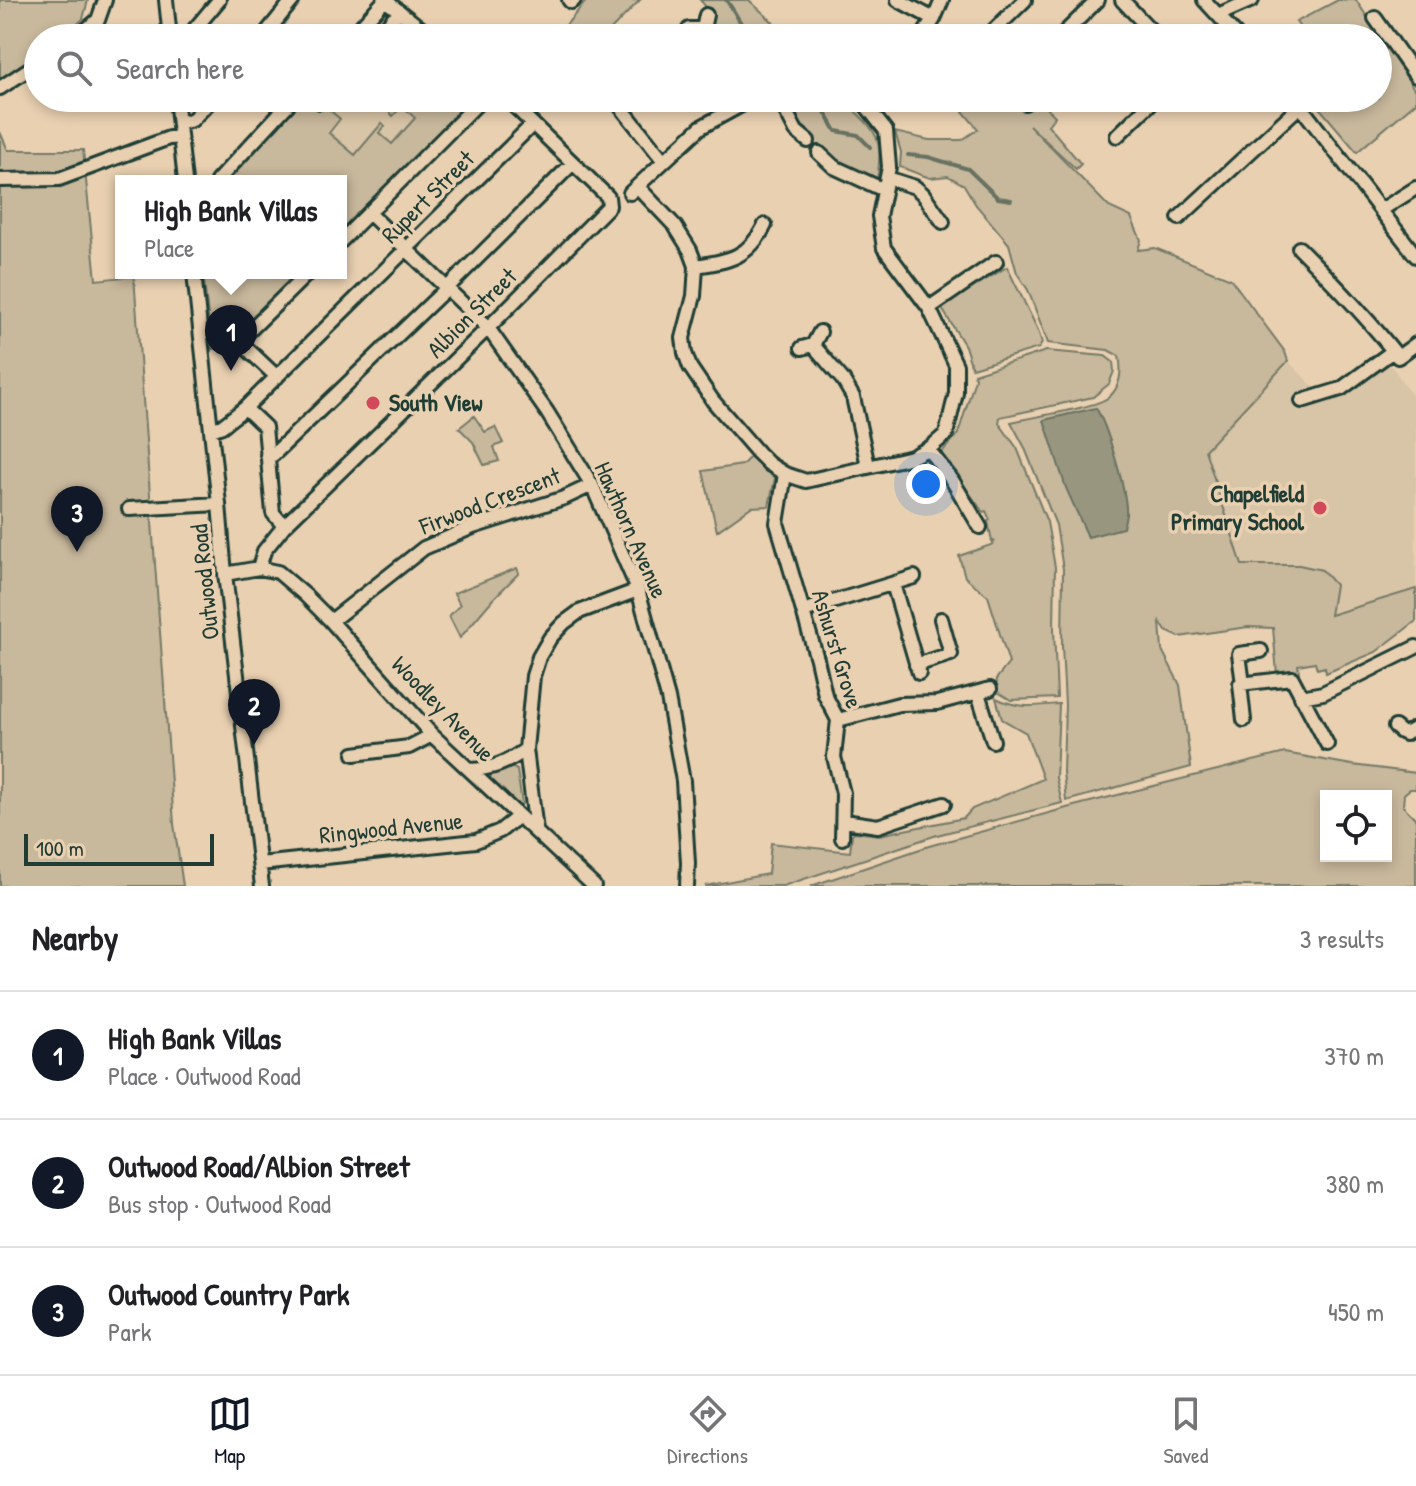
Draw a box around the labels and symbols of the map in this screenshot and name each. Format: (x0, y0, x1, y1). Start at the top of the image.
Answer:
street label: Rupert Street (374, 142, 481, 250)
street label: Albion Street (419, 260, 524, 364)
pin: 1 (205, 305, 257, 371)
place label: South View (389, 386, 483, 418)
marker: South View (364, 394, 382, 412)
street label: Hawthorn Avenue (588, 456, 676, 603)
street label: Firwood Crescent (414, 458, 565, 542)
your location (906, 464, 946, 504)
place label: Chapelfield Primary School (1171, 477, 1305, 538)
pin: 3 (51, 486, 103, 552)
marker: Chapelfield Primary School (1311, 499, 1329, 517)
street label: Outwood Road (182, 523, 226, 641)
street label: Ashurst Grove (805, 585, 871, 712)
street label: Woodley Avenue (385, 648, 503, 769)
pin: 2 (228, 679, 280, 745)
street label: Ringwood Avenue (318, 804, 465, 850)
scale bar (24, 830, 214, 866)

